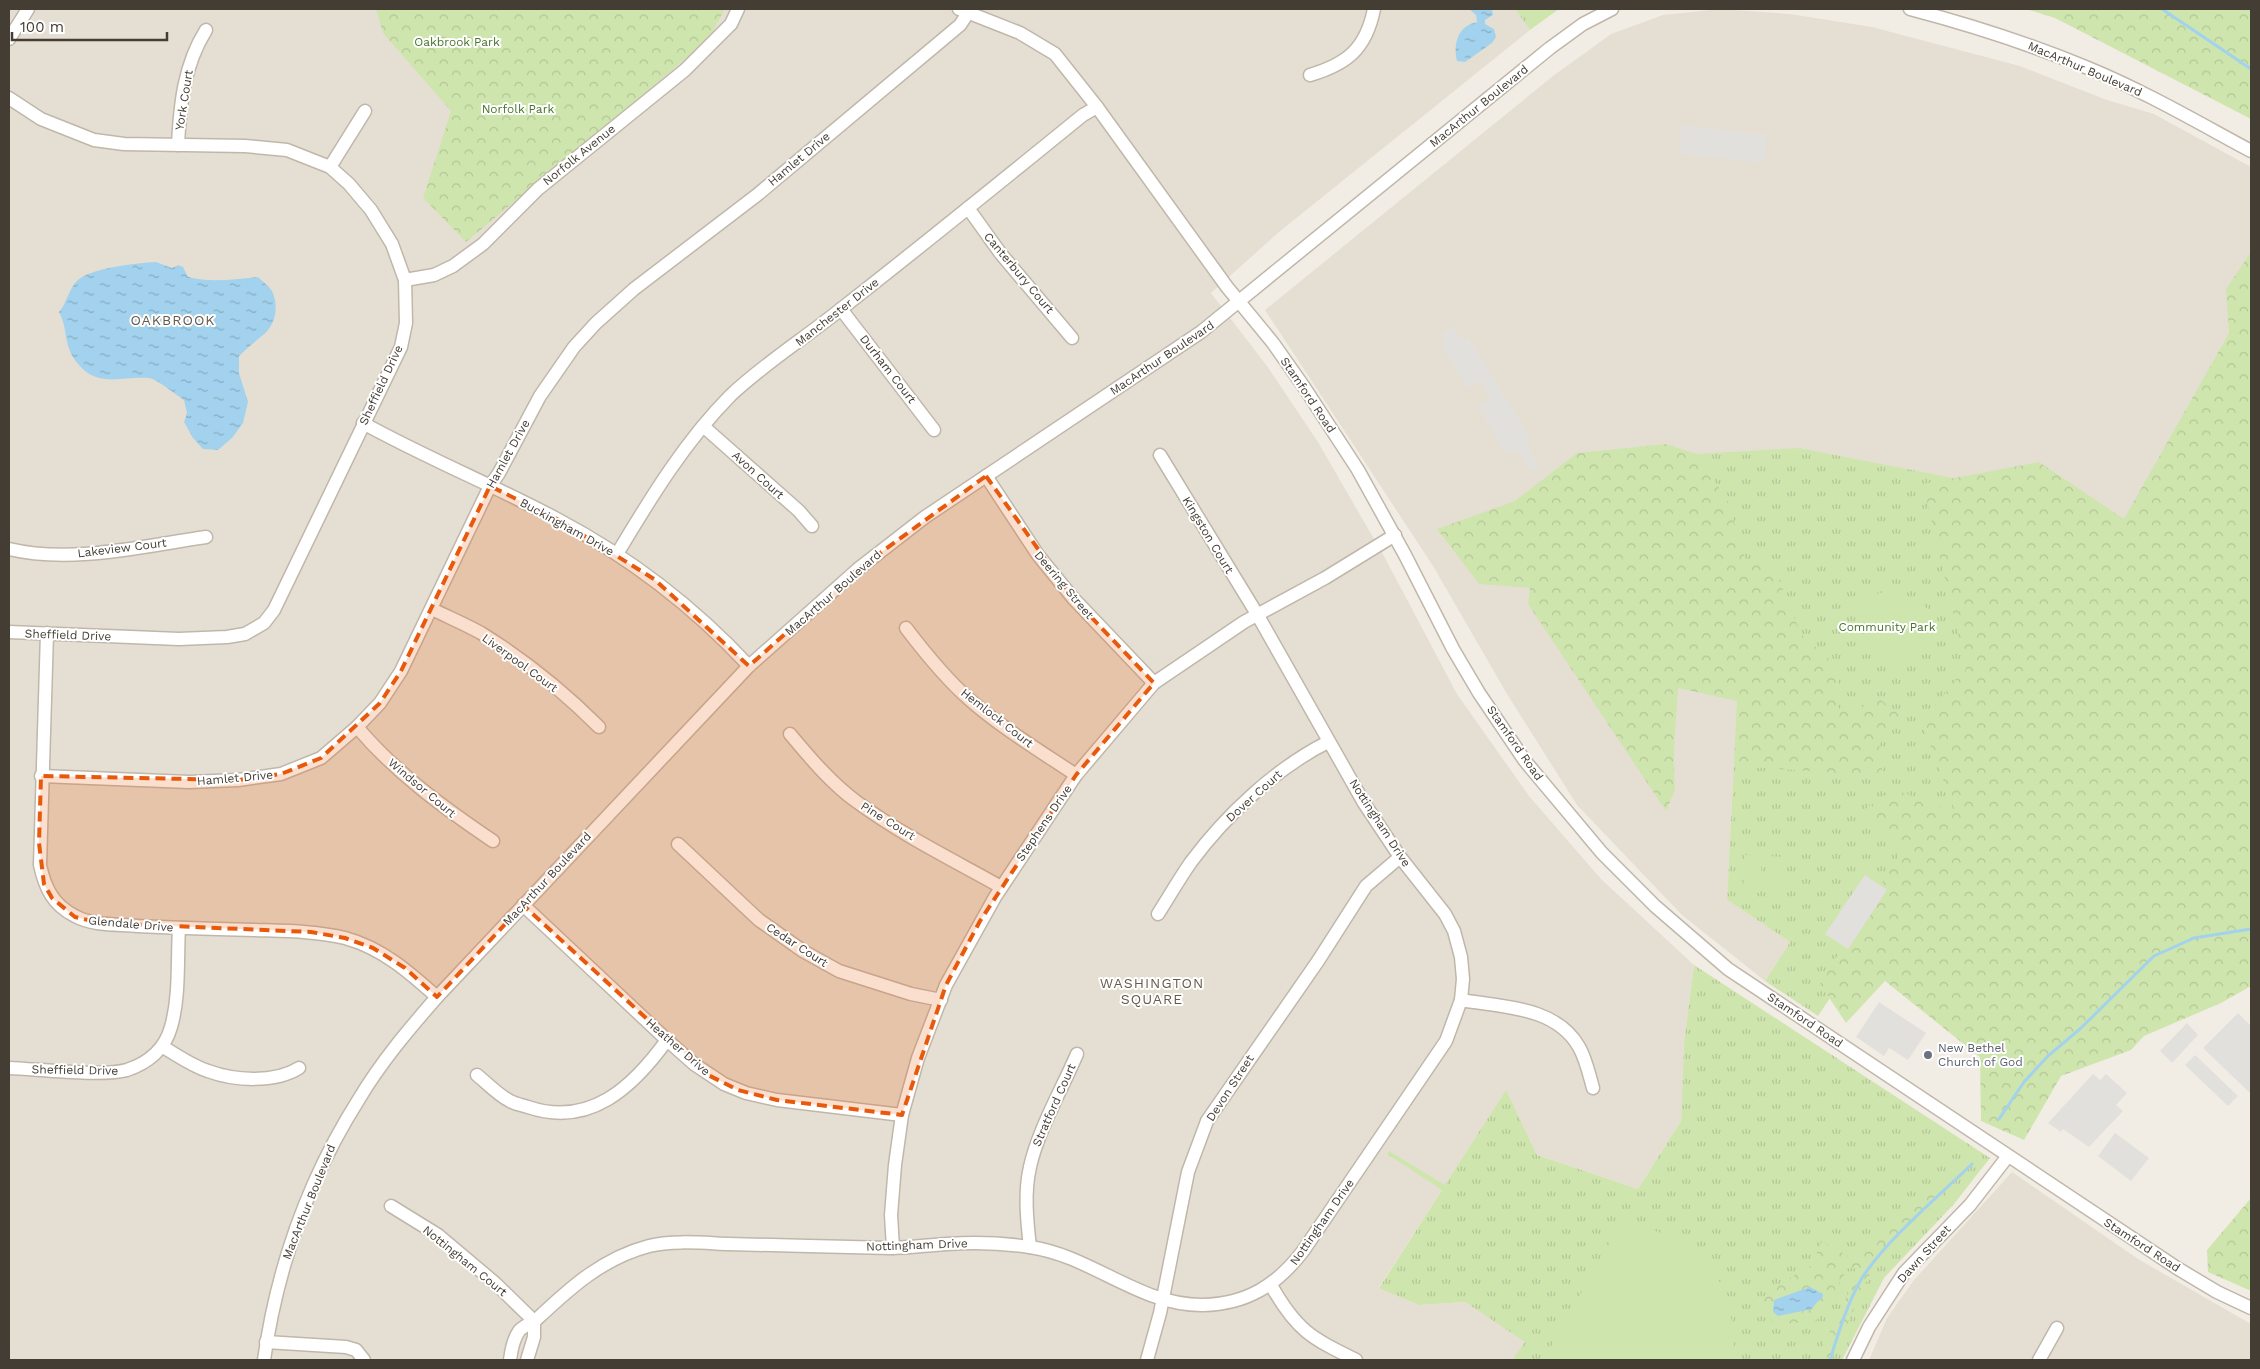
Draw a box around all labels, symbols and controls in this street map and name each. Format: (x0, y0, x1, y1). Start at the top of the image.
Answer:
scale bar (12, 10, 168, 42)
text: 100 m (20, 18, 64, 36)
park label: Oakbrook Park (414, 35, 500, 49)
street label: MacArthur Boulevard (2026, 39, 2144, 99)
street label: MacArthur Boulevard (1427, 62, 1531, 150)
street label: York Court (172, 69, 196, 131)
park label: Norfolk Park (482, 102, 555, 116)
street label: Norfolk Avenue (540, 122, 618, 188)
street label: Hamlet Drive (765, 129, 833, 189)
street label: Canterbury Court (981, 230, 1057, 316)
street label: Manchester Drive (792, 275, 882, 349)
district label: OAKBROOK (130, 312, 216, 328)
street label: MacArthur Boulevard (1107, 318, 1217, 398)
street label: Durham Court (857, 332, 919, 406)
street label: Sheffield Drive (356, 343, 406, 427)
street label: Stamford Road (1278, 355, 1338, 435)
street label: Hamlet Drive (483, 417, 533, 491)
street label: Avon Court (729, 448, 787, 502)
street label: Kingston Court (1180, 494, 1236, 576)
street label: Buckingham Drive (518, 495, 617, 559)
street label: Lakeview Court (77, 536, 167, 560)
street label: MacArthur Boulevard (782, 547, 884, 639)
street label: Deering Street (1031, 548, 1097, 622)
park label: Community Park (1838, 620, 1936, 634)
street label: Sheffield Drive (24, 626, 112, 644)
street label: Liverpool Court (479, 631, 561, 695)
street label: Hemlock Court (958, 685, 1036, 751)
street label: Stamford Road (1484, 703, 1546, 783)
street label: Windsor Court (385, 756, 459, 820)
street label: Dover Court (1223, 767, 1285, 825)
street label: Hamlet Drive (196, 768, 274, 788)
street label: Nottingham Drive (1346, 777, 1414, 870)
street label: Stephens Drive (1013, 782, 1075, 864)
street label: Pine Court (858, 799, 918, 843)
street label: MacArthur Boulevard (500, 829, 594, 929)
street label: Glendale Drive (88, 913, 174, 935)
street label: Cedar Court (764, 920, 830, 970)
district label: WASHINGTON SQUARE (1100, 975, 1204, 1007)
street label: Stamford Road (1765, 990, 1845, 1050)
street label: Heather Drive (643, 1015, 713, 1079)
place label: New Bethel Church of God (1938, 1041, 2023, 1069)
marker: New Bethel Church of God (1922, 1049, 1934, 1061)
street label: Devon Street (1203, 1052, 1257, 1124)
street label: Stratford Court (1029, 1061, 1079, 1149)
street label: Sheffield Drive (32, 1062, 119, 1078)
street label: MacArthur Boulevard (280, 1142, 338, 1262)
street label: Nottingham Drive (1287, 1176, 1357, 1268)
street label: Stamford Road (2101, 1215, 2183, 1275)
street label: Dawn Street (1894, 1222, 1954, 1286)
street label: Nottingham Court (420, 1223, 510, 1299)
street label: Nottingham Drive (866, 1236, 968, 1254)

